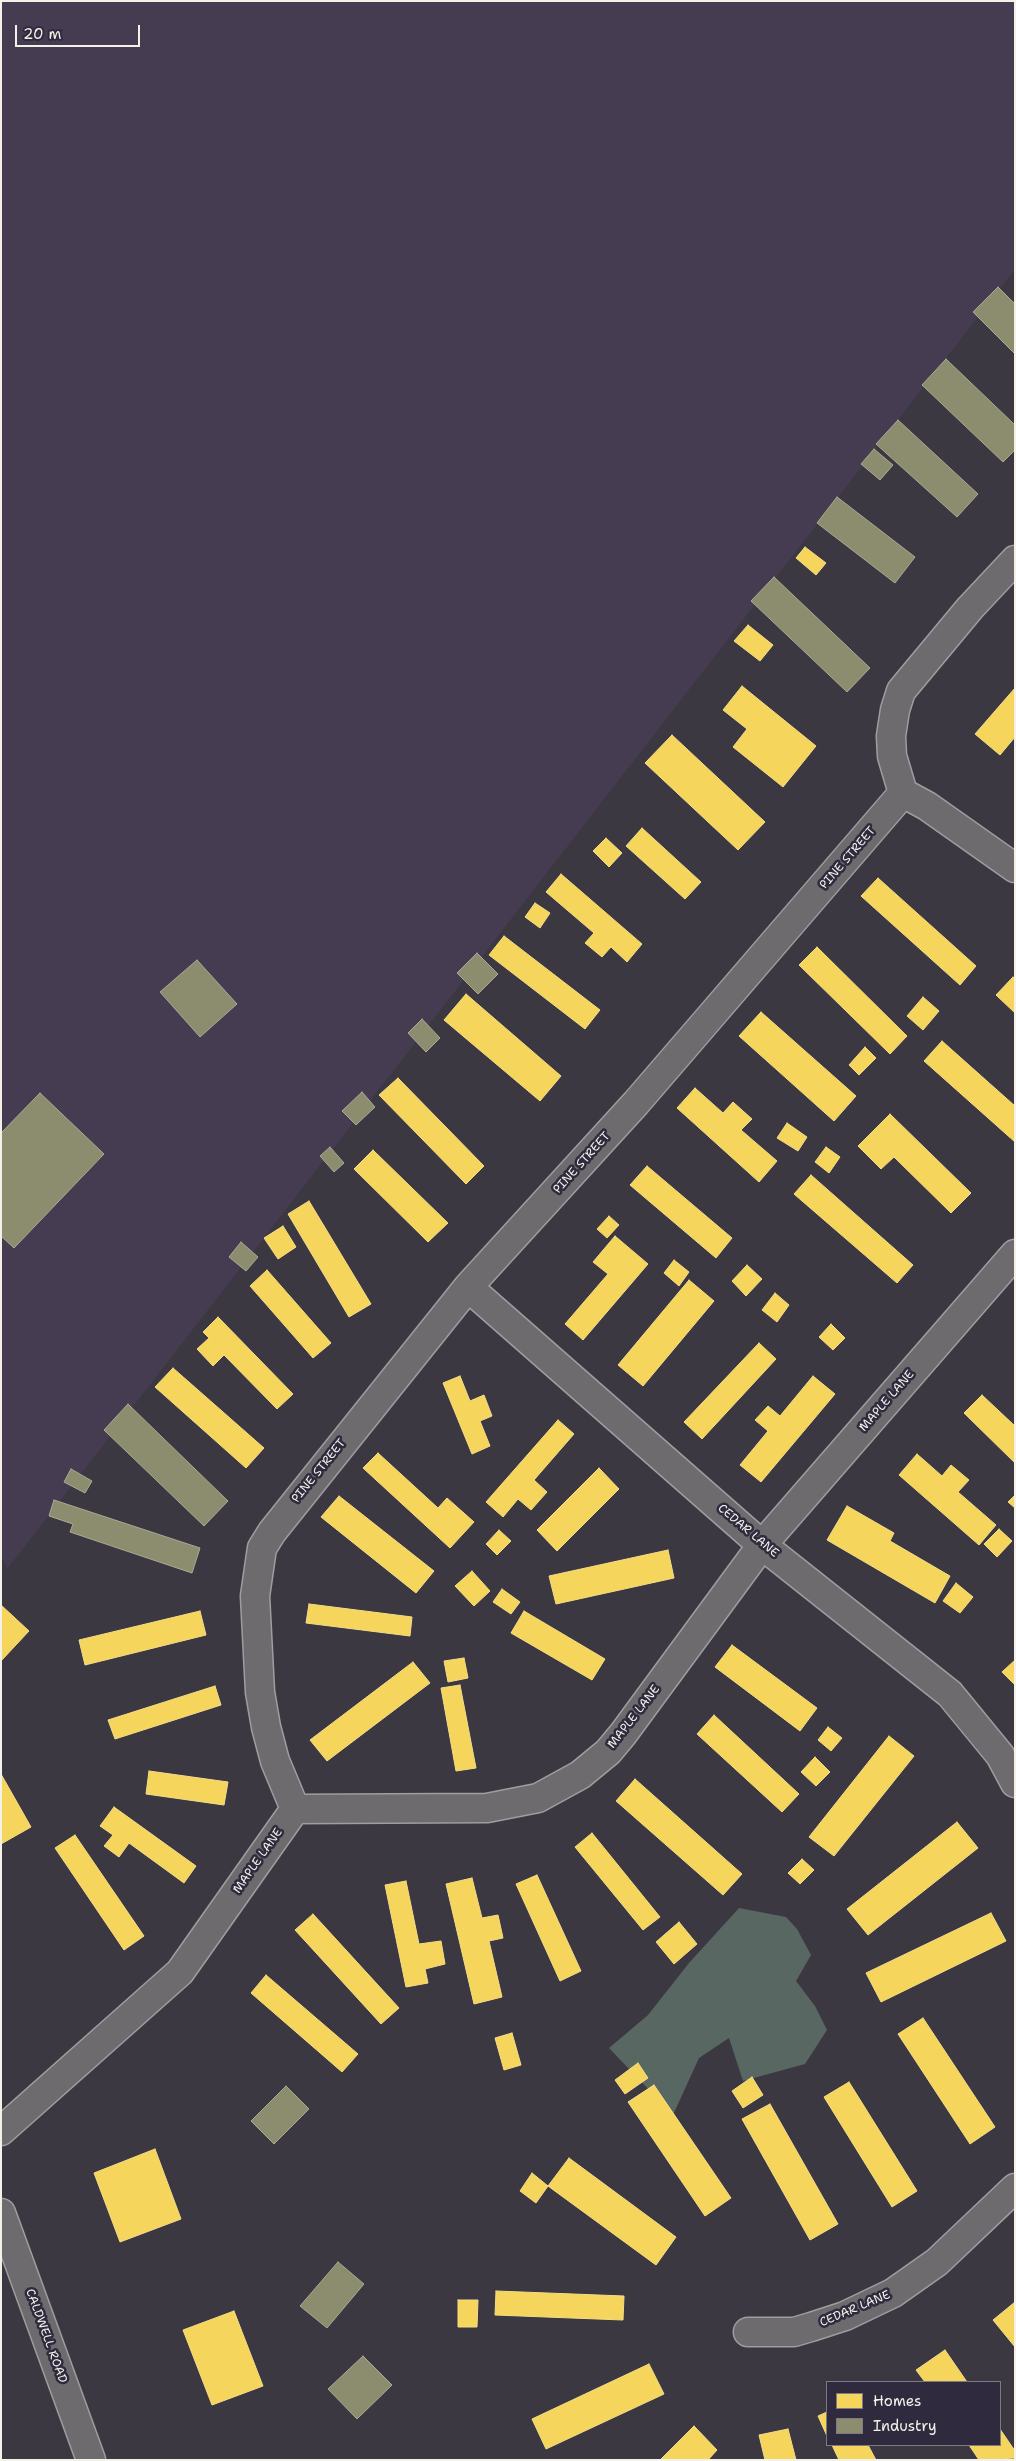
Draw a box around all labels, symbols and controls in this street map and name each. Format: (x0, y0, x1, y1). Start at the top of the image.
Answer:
scale bar (18, 15, 142, 47)
text: 20 m (23, 24, 62, 44)
street label: PINE STREET (817, 824, 879, 892)
street label: PINE STREET (551, 1129, 613, 1197)
street label: MAPLE LANE (857, 1367, 917, 1435)
street label: PINE STREET (289, 1436, 349, 1506)
street label: CEDAR LANE (715, 1501, 781, 1561)
street label: MAPLE LANE (605, 1682, 663, 1752)
street label: MAPLE LANE (230, 1826, 286, 1896)
street label: CALDWELL ROAD (22, 2287, 70, 2385)
street label: CEDAR LANE (818, 2288, 892, 2330)
legend (826, 2381, 1001, 2446)
text: Homes (873, 2391, 921, 2411)
text: Industry (873, 2416, 937, 2436)

